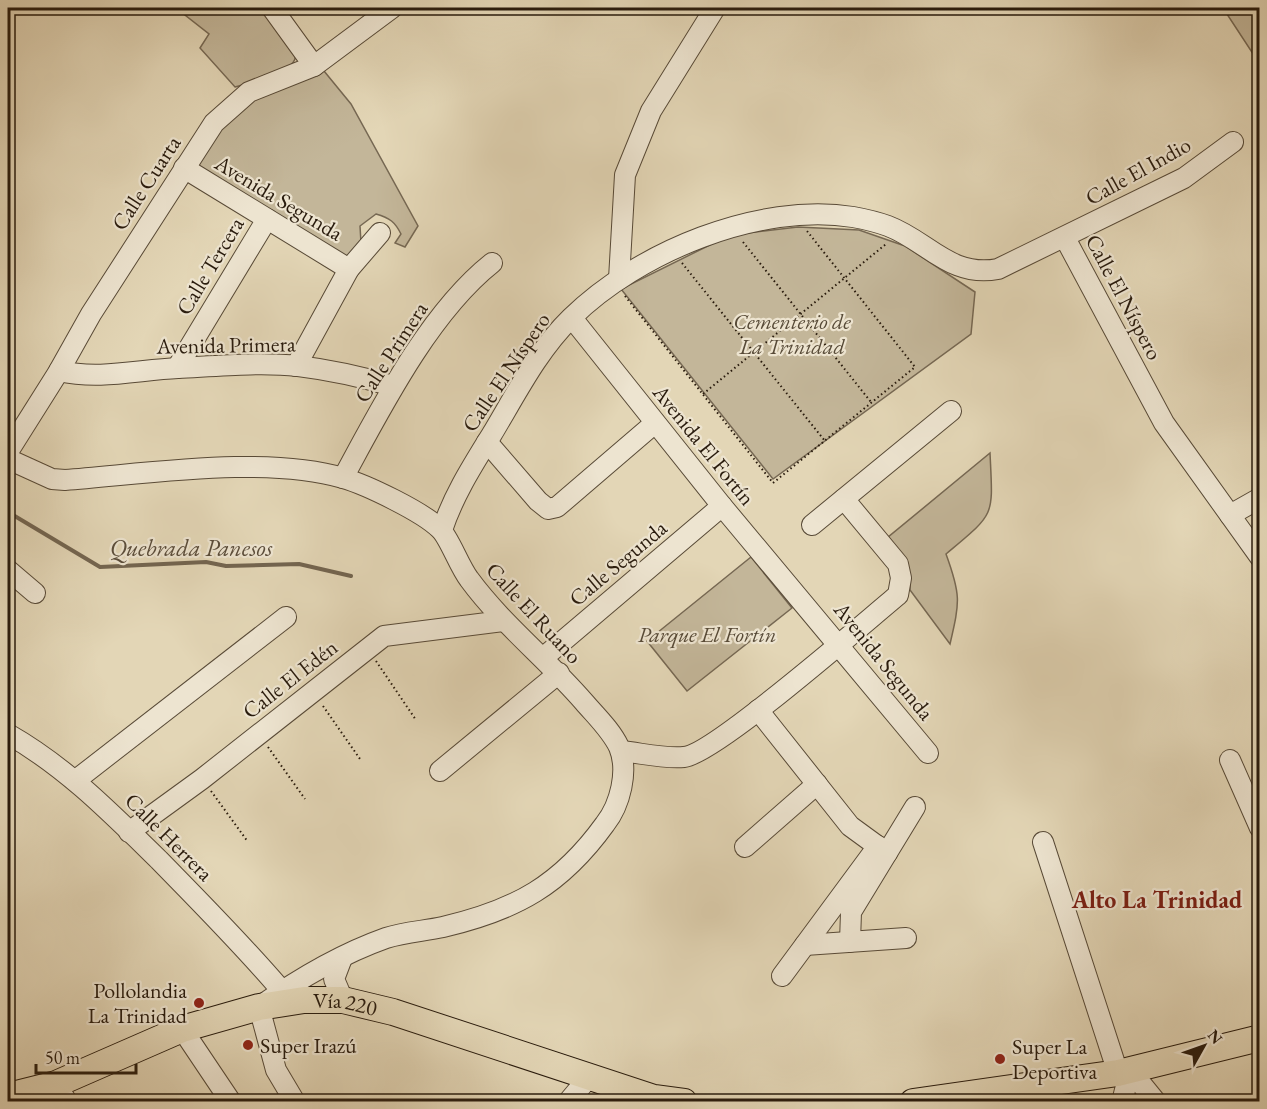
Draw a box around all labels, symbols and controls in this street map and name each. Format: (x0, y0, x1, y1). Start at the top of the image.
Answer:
street label: Calle Cuarta (105, 130, 187, 236)
street label: Calle El Indio (1080, 130, 1196, 212)
street label: Avenida Segunda (209, 148, 348, 248)
street label: Calle Tercera (169, 211, 251, 320)
street label: Calle El Níspero (1079, 229, 1169, 365)
street label: Calle Primera (348, 296, 434, 408)
street label: Calle El Níspero (455, 307, 557, 437)
park label: Cementerio de La Trinidad (733, 307, 851, 361)
street label: Avenida Primera (155, 329, 296, 361)
street label: Avenida El Fortín (646, 378, 762, 512)
street label: Calle Segunda (563, 513, 673, 612)
water label: Quebrada Panesos (110, 532, 273, 563)
street label: Calle El Ruano (480, 556, 589, 670)
street label: Avenida Segunda (827, 595, 941, 726)
park label: Parque El Fortín (638, 620, 776, 649)
street label: Calle El Edén (236, 632, 344, 725)
street label: Calle Herrera (119, 787, 220, 888)
district label: Alto La Trinidad (1071, 884, 1243, 915)
place label: Pollolandia La Trinidad (88, 976, 188, 1030)
street label: Vía 220 (313, 986, 381, 1022)
marker: Pollolandia La Trinidad (192, 996, 206, 1010)
north arrow (1174, 1016, 1234, 1076)
text: N (1203, 1025, 1227, 1048)
place label: Super Irazú (260, 1031, 357, 1060)
place label: Super La Deportiva (1012, 1032, 1097, 1086)
scale bar (36, 1037, 136, 1075)
marker: Super Irazú (241, 1038, 255, 1052)
text: 50 m (45, 1046, 80, 1069)
marker: Super La Deportiva (993, 1052, 1007, 1066)

